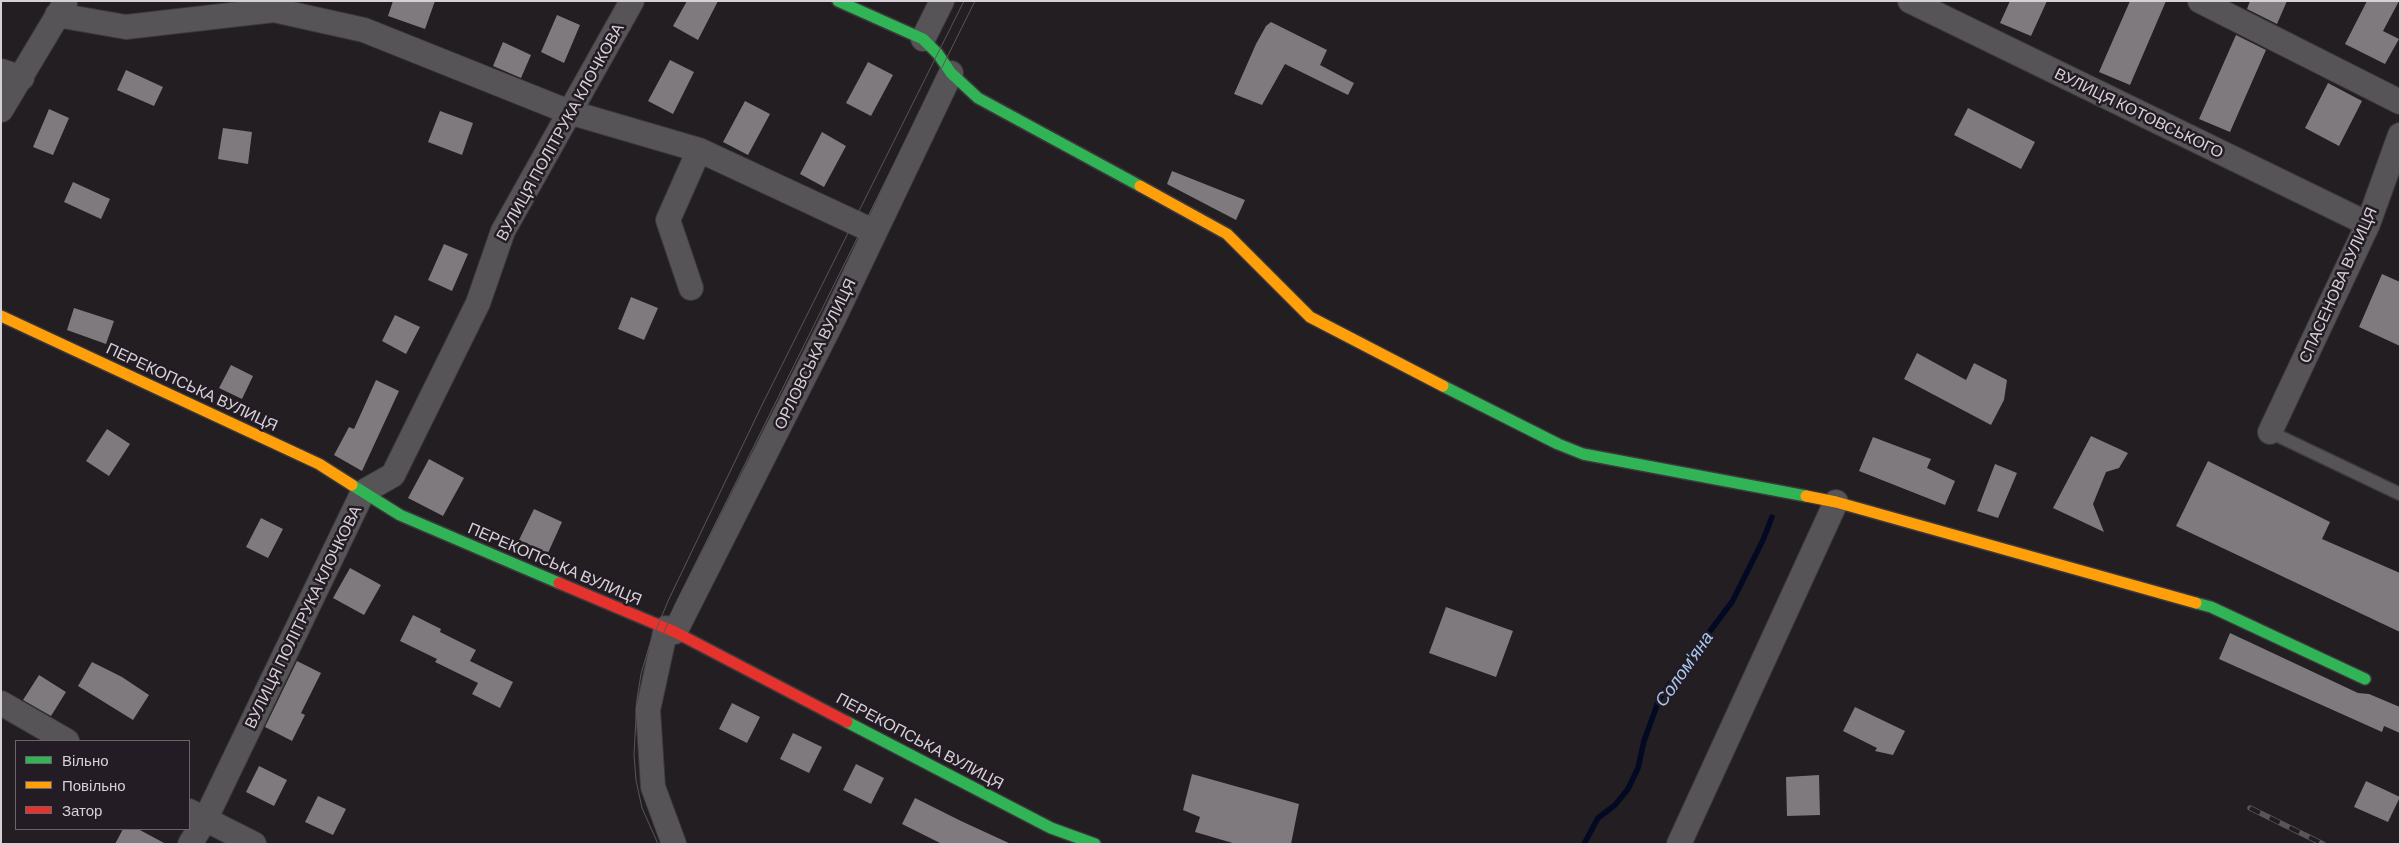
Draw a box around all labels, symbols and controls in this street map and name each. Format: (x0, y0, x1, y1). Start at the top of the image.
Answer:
street label: ВУЛИЦЯ ПОЛІТРУКА КЛОЧКОВА (492, 20, 628, 244)
street label: ВУЛИЦЯ КОТОВСЬКОГО (2051, 64, 2227, 162)
street label: СПАСЕНОВА ВУЛИЦЯ (2295, 204, 2381, 366)
street label: ОРЛОВСЬКА ВУЛИЦЯ (770, 275, 860, 433)
street label: ПЕРЕКОПСЬКА ВУЛИЦЯ (103, 339, 281, 435)
street label: ВУЛИЦЯ ПОЛІТРУКА КЛОЧКОВА (241, 502, 365, 732)
street label: ПЕРЕКОПСЬКА ВУЛИЦЯ (465, 519, 645, 609)
water label: Солом'яна (1650, 627, 1718, 711)
street label: ПЕРЕКОПСЬКА ВУЛИЦЯ (833, 689, 1007, 793)
legend (15, 740, 190, 830)
text: Вільно (62, 751, 109, 769)
text: Повільно (62, 776, 126, 794)
text: Затор (62, 801, 102, 819)

